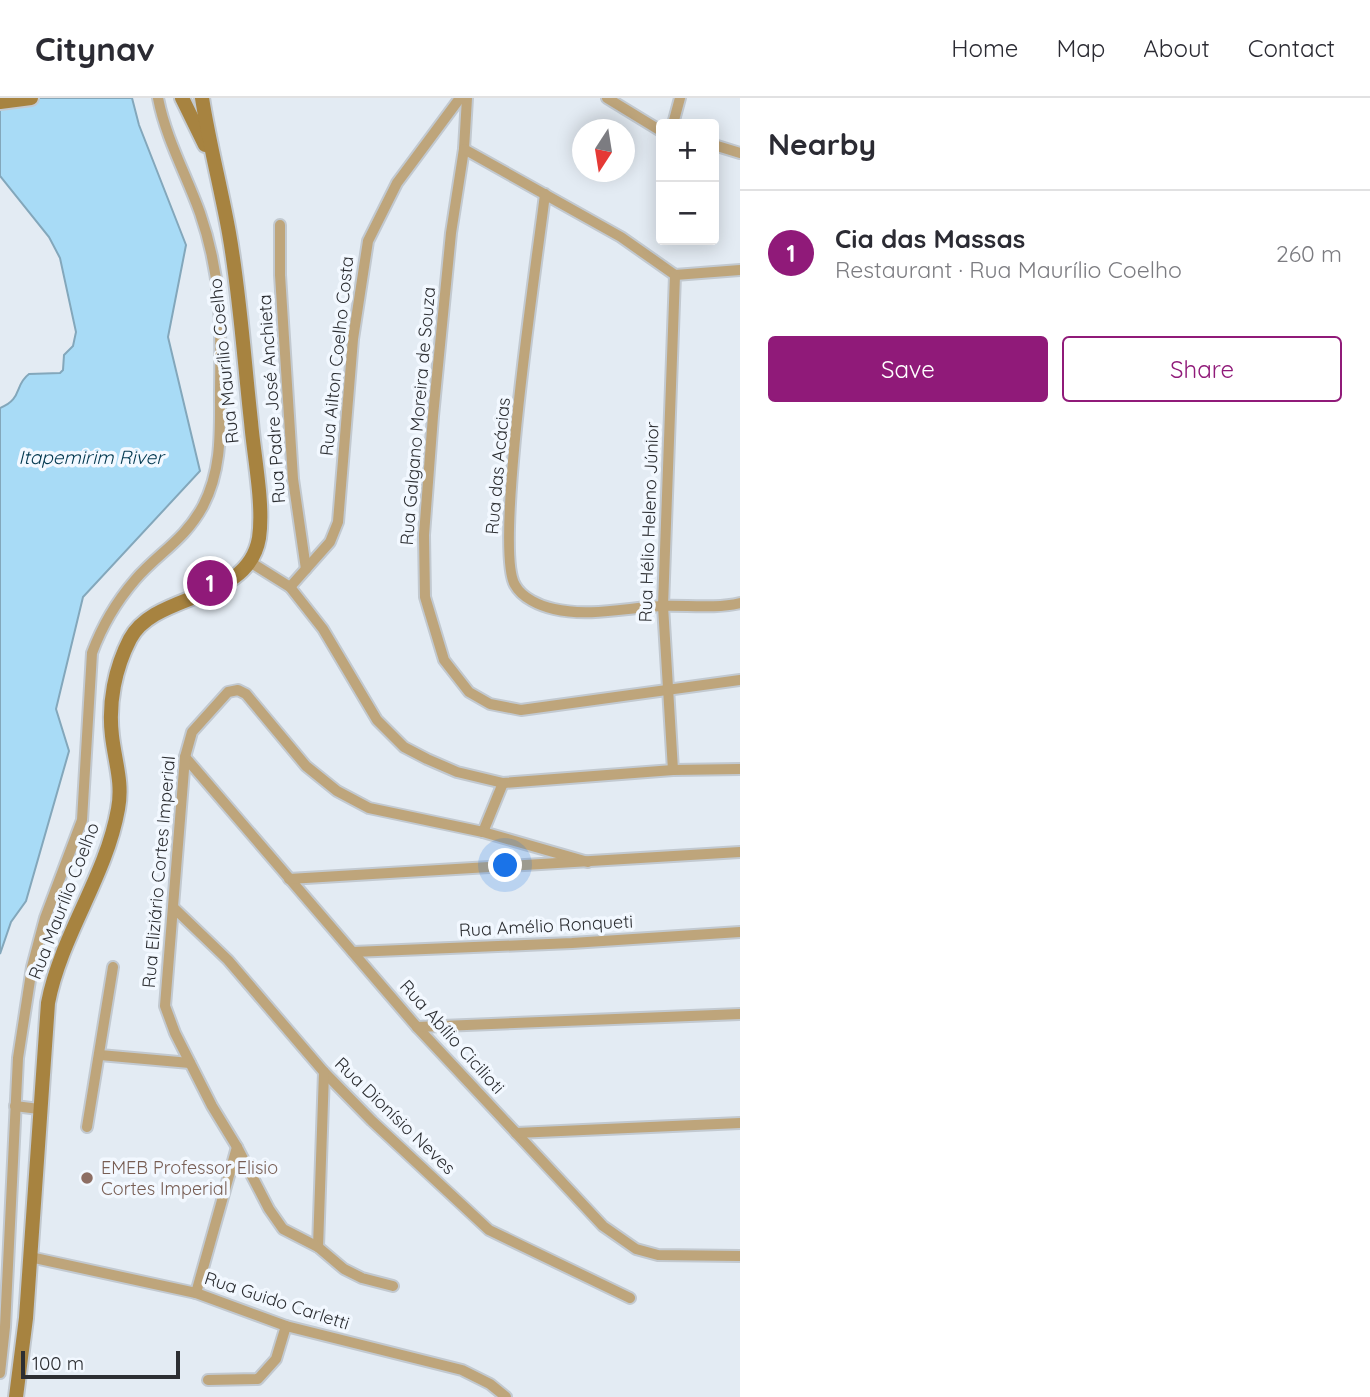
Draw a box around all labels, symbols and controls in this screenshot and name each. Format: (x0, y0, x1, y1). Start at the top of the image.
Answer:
text: Citynav (35, 28, 155, 69)
text: Home (951, 33, 1018, 63)
text: Map (1056, 33, 1105, 63)
text: About (1143, 33, 1210, 63)
text: Contact (1248, 33, 1335, 63)
north arrow (572, 119, 635, 182)
map controls (656, 119, 719, 245)
button: + (656, 119, 719, 182)
text: Nearby (768, 125, 876, 163)
button: − (656, 182, 719, 245)
text: Cia das Massas (835, 222, 1025, 255)
text: 1 (787, 239, 795, 268)
text: 260 m (1276, 239, 1342, 268)
street label: Rua Ailton Coelho Costa (315, 255, 358, 457)
text: Restaurant · Rua Maurílio Coelho (835, 255, 1182, 284)
street label: Rua Maurílio Coelho (203, 277, 244, 445)
street label: Rua Galgano Moreira de Souza (395, 286, 440, 546)
street label: Rua Padre José Anchieta (253, 294, 290, 504)
button: Save (768, 336, 1048, 402)
button: Share (1062, 336, 1342, 402)
street label: Rua das Acácias (480, 396, 515, 535)
street label: Rua Hélio Heleno Júnior (634, 421, 664, 623)
water label: Itapemirim River (18, 445, 166, 469)
pin: 1 (187, 557, 233, 609)
street label: Rua Eliziário Cortes Imperial (137, 755, 180, 989)
street label: Rua Maurílio Coelho (23, 819, 104, 983)
your location (488, 848, 522, 882)
street label: Rua Amélio Ronqueti (458, 909, 634, 942)
street label: Rua Abílio Cicilioti (395, 975, 510, 1099)
street label: Rua Dionísio Neves (330, 1052, 461, 1179)
place label: EMEB Professor Elisio Cortes Imperial (101, 1156, 278, 1200)
marker: EMEB Professor Elisio Cortes Imperial (79, 1170, 95, 1186)
street label: Rua Guido Carletti (202, 1266, 353, 1335)
scale bar (21, 1348, 180, 1380)
text: 100 m (32, 1351, 84, 1375)

